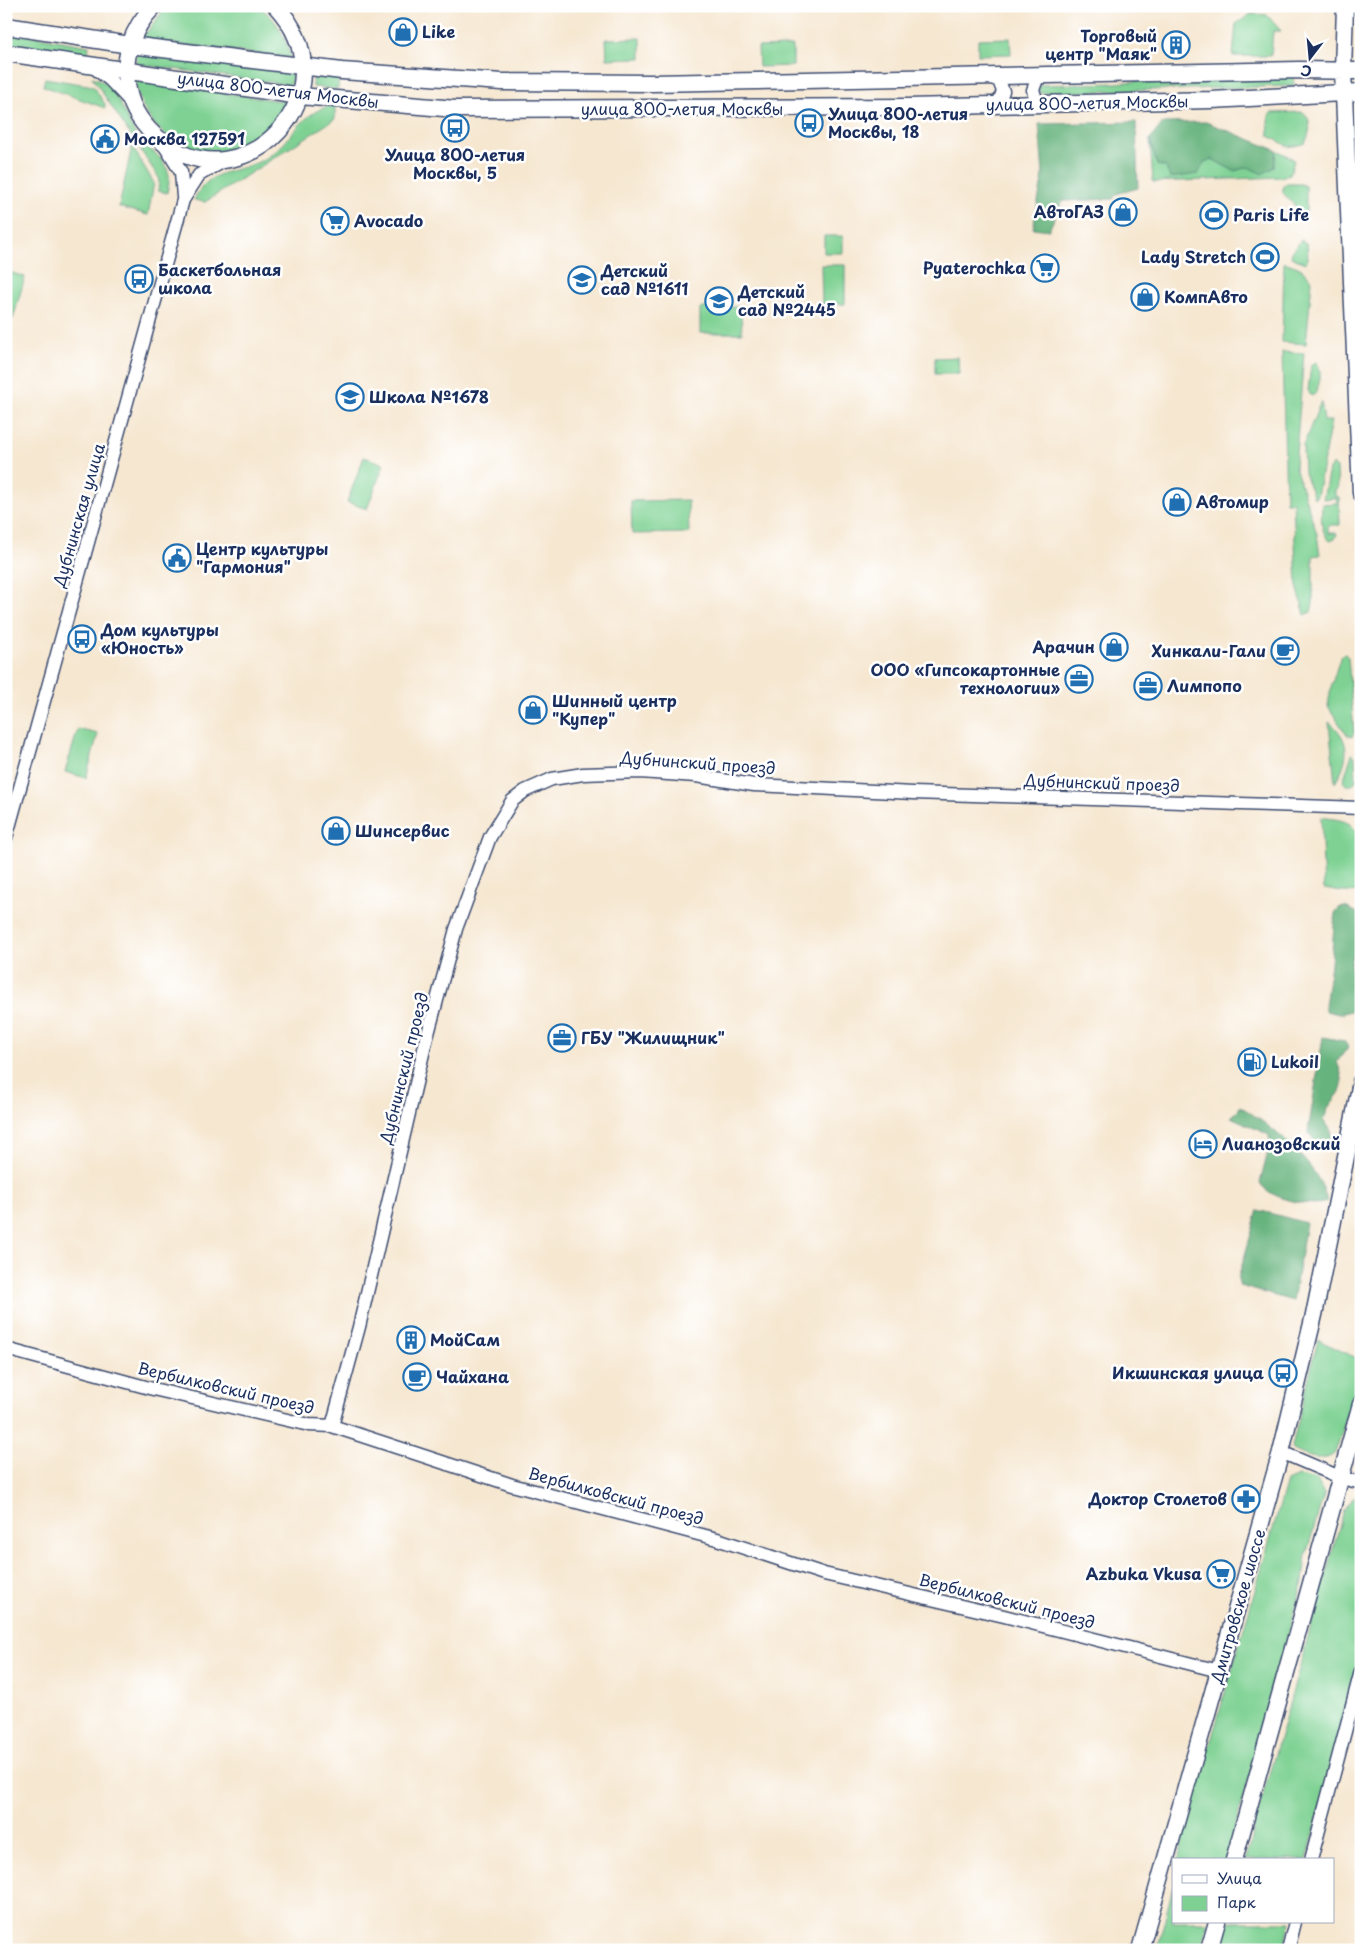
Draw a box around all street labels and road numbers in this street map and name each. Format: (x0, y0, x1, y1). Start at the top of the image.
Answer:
street label: улица 800-летия Москвы (176, 65, 380, 113)
street label: улица 800-летия Москвы (986, 88, 1188, 116)
street label: улица 800-летия Москвы (581, 96, 783, 120)
street label: Дубнинская улица (46, 440, 110, 590)
street label: Дубнинский проезд (619, 745, 776, 779)
street label: Дубнинский проезд (1023, 767, 1180, 797)
street label: Дубнинский проезд (372, 989, 433, 1147)
street label: Вербилковский проезд (136, 1355, 317, 1419)
street label: Вербилковский проезд (526, 1460, 707, 1530)
street label: Дмитровское шоссе (1203, 1526, 1271, 1687)
street label: Вербилковский проезд (917, 1567, 1098, 1634)

